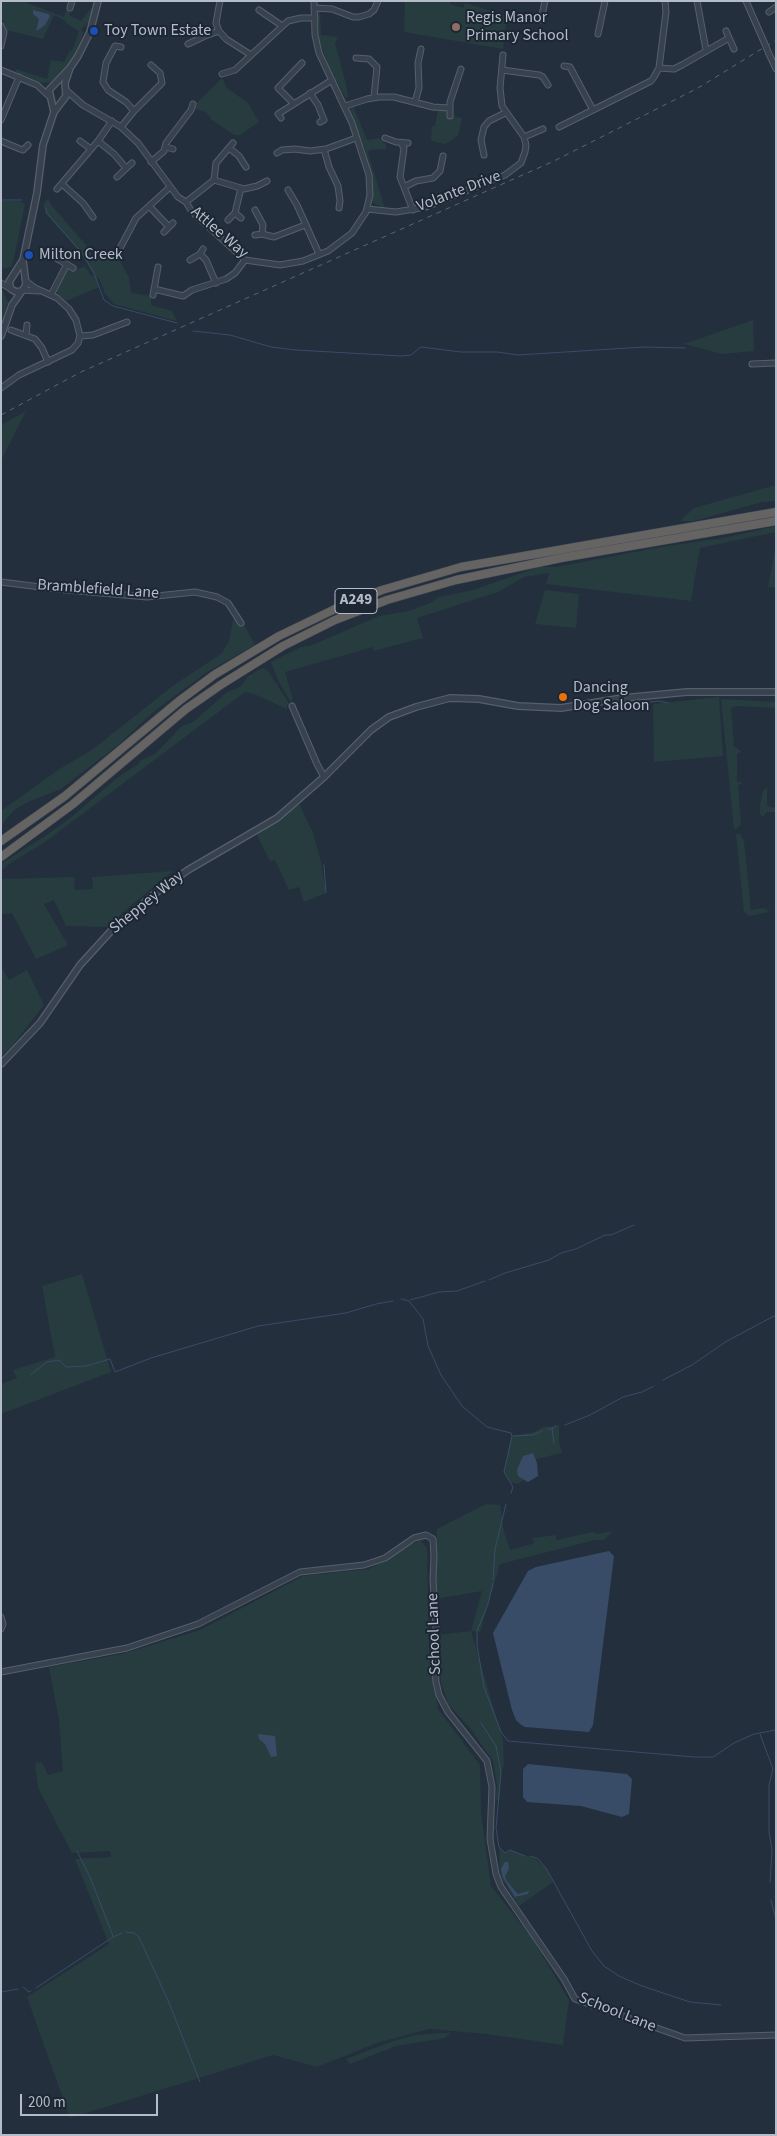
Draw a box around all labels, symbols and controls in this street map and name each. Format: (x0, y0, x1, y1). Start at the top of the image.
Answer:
place label: Regis Manor Primary School (466, 8, 568, 46)
place label: Toy Town Estate (104, 21, 211, 41)
marker: Regis Manor Primary School (450, 21, 462, 33)
marker: Toy Town Estate (88, 25, 100, 37)
street label: Volante Drive (414, 167, 504, 217)
street label: Attlee Way (186, 203, 252, 263)
place label: Milton Creek (39, 245, 123, 265)
marker: Milton Creek (23, 249, 35, 261)
street label: Bramblefield Lane (36, 576, 160, 604)
road number: A249 (335, 588, 377, 614)
place label: Dancing Dog Saloon (573, 678, 650, 716)
marker: Dancing Dog Saloon (557, 691, 569, 703)
street label: Sheppey Way (106, 867, 188, 939)
street label: School Lane (424, 1593, 446, 1675)
street label: School Lane (576, 1989, 658, 2037)
scale bar (22, 2084, 160, 2116)
text: 200 m (28, 2092, 66, 2113)

